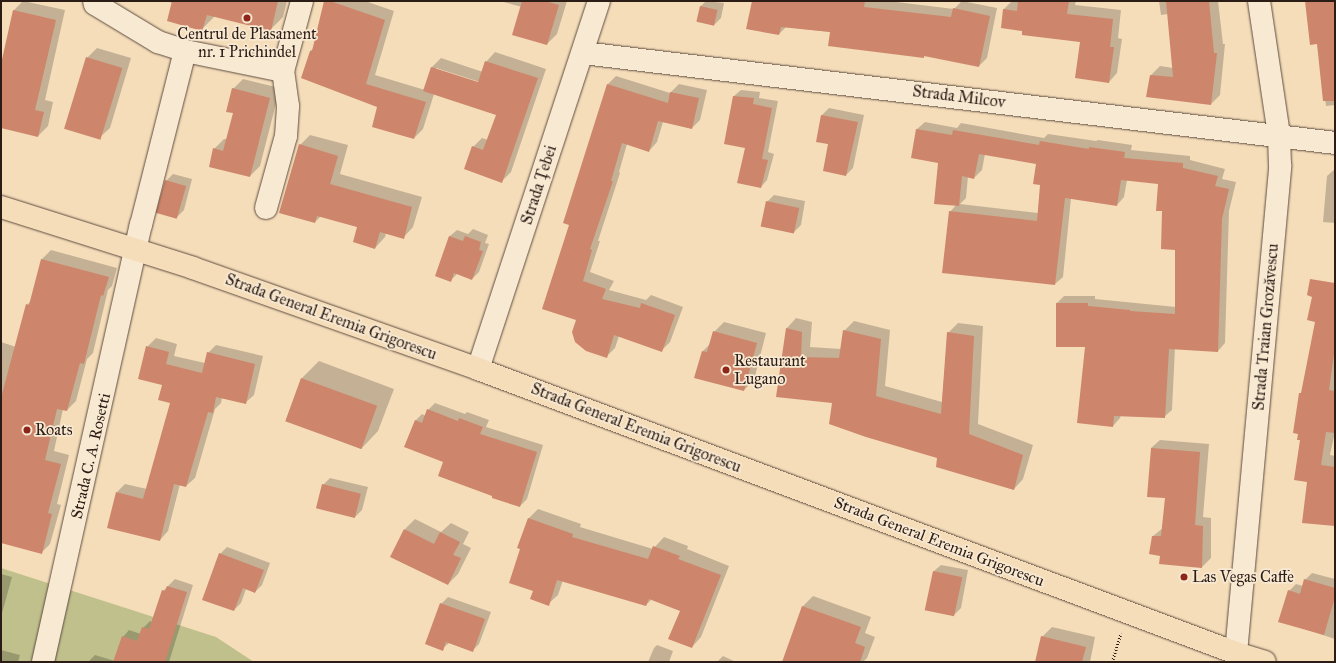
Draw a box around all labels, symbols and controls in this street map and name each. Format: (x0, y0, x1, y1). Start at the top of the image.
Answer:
marker: Centrul de Plasament nr. 1 Prichindel (242, 13, 252, 23)
place label: Centrul de Plasament nr. 1 Prichindel (177, 24, 317, 62)
street label: Strada Milcov (911, 82, 1007, 112)
street label: Strada Țebei (517, 143, 561, 227)
street label: Strada Traian Grozăvescu (1249, 243, 1283, 411)
street label: Strada General Eremia Grigorescu (223, 270, 439, 364)
place label: Restaurant Lugano (734, 351, 806, 389)
marker: Restaurant Lugano (721, 365, 731, 375)
street label: Strada General Eremia Grigorescu (528, 379, 744, 477)
street label: Strada C. A. Rosetti (67, 391, 115, 521)
place label: Roats (35, 420, 73, 440)
marker: Roats (22, 425, 32, 435)
street label: Strada General Eremia Grigorescu (831, 493, 1047, 591)
place label: Las Vegas Caffe (1192, 567, 1294, 587)
marker: Las Vegas Caffe (1179, 572, 1189, 582)

